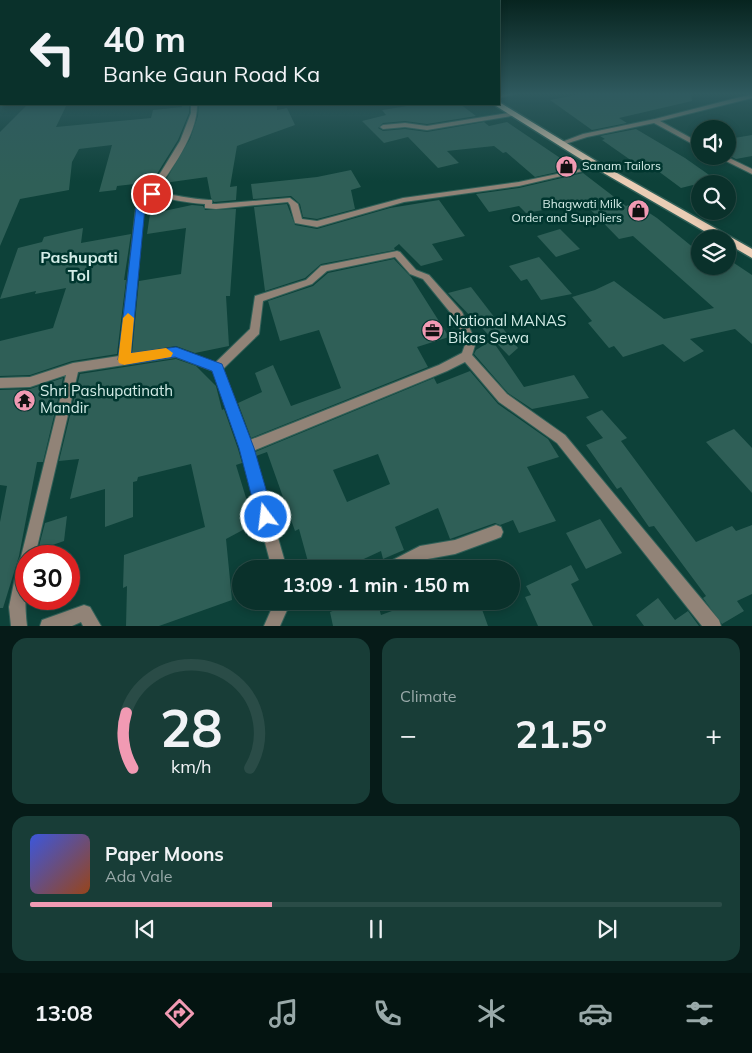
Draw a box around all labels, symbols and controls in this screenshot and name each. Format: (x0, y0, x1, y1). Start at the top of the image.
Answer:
text: 40 m (103, 17, 186, 61)
icon: left (20, 20, 85, 85)
text: Banke Gaun Road Ka (103, 60, 320, 88)
map controls (691, 120, 736, 275)
button: sound (691, 120, 736, 165)
shop icon: Sanam Tailors (554, 154, 578, 178)
place label: Sanam Tailors (582, 158, 661, 173)
pin (131, 173, 173, 215)
button: search (691, 175, 736, 220)
icon: arrive (138, 180, 166, 208)
place label: Bhagwati Milk Order and Suppliers (511, 196, 623, 225)
shop icon: Bhagwati Milk Order and Suppliers (626, 199, 650, 223)
button: layers (691, 230, 736, 275)
district label: Pashupati Tol (40, 247, 118, 285)
place label: National MANAS Bikas Sewa (448, 311, 566, 347)
office icon: National MANAS Bikas Sewa (420, 318, 444, 342)
place label: Shri Pashupatinath Mandir (40, 381, 173, 417)
temple icon: Shri Pashupatinath Mandir (12, 388, 36, 412)
position arrow (239, 490, 291, 542)
speed limit sign: 30 (15, 545, 80, 610)
text: 13:09 · 1 min · 150 m (282, 573, 470, 597)
text: Climate (400, 686, 456, 706)
text: 28 (160, 695, 222, 760)
text: 21.5° (515, 710, 607, 758)
text: − (400, 717, 417, 752)
text: + (705, 717, 722, 752)
text: km/h (171, 755, 211, 777)
text: Paper Moons (105, 842, 224, 866)
text: Ada Vale (105, 866, 172, 886)
icon: previous (131, 915, 159, 943)
icon: pause (362, 915, 390, 943)
icon: next (593, 915, 621, 943)
icon: directions (162, 996, 197, 1031)
icon: music (266, 996, 301, 1031)
icon: phone (370, 996, 405, 1031)
icon: climate (474, 996, 509, 1031)
icon: car (578, 996, 613, 1031)
icon: filters (682, 996, 717, 1031)
text: 13:08 (35, 999, 93, 1027)

